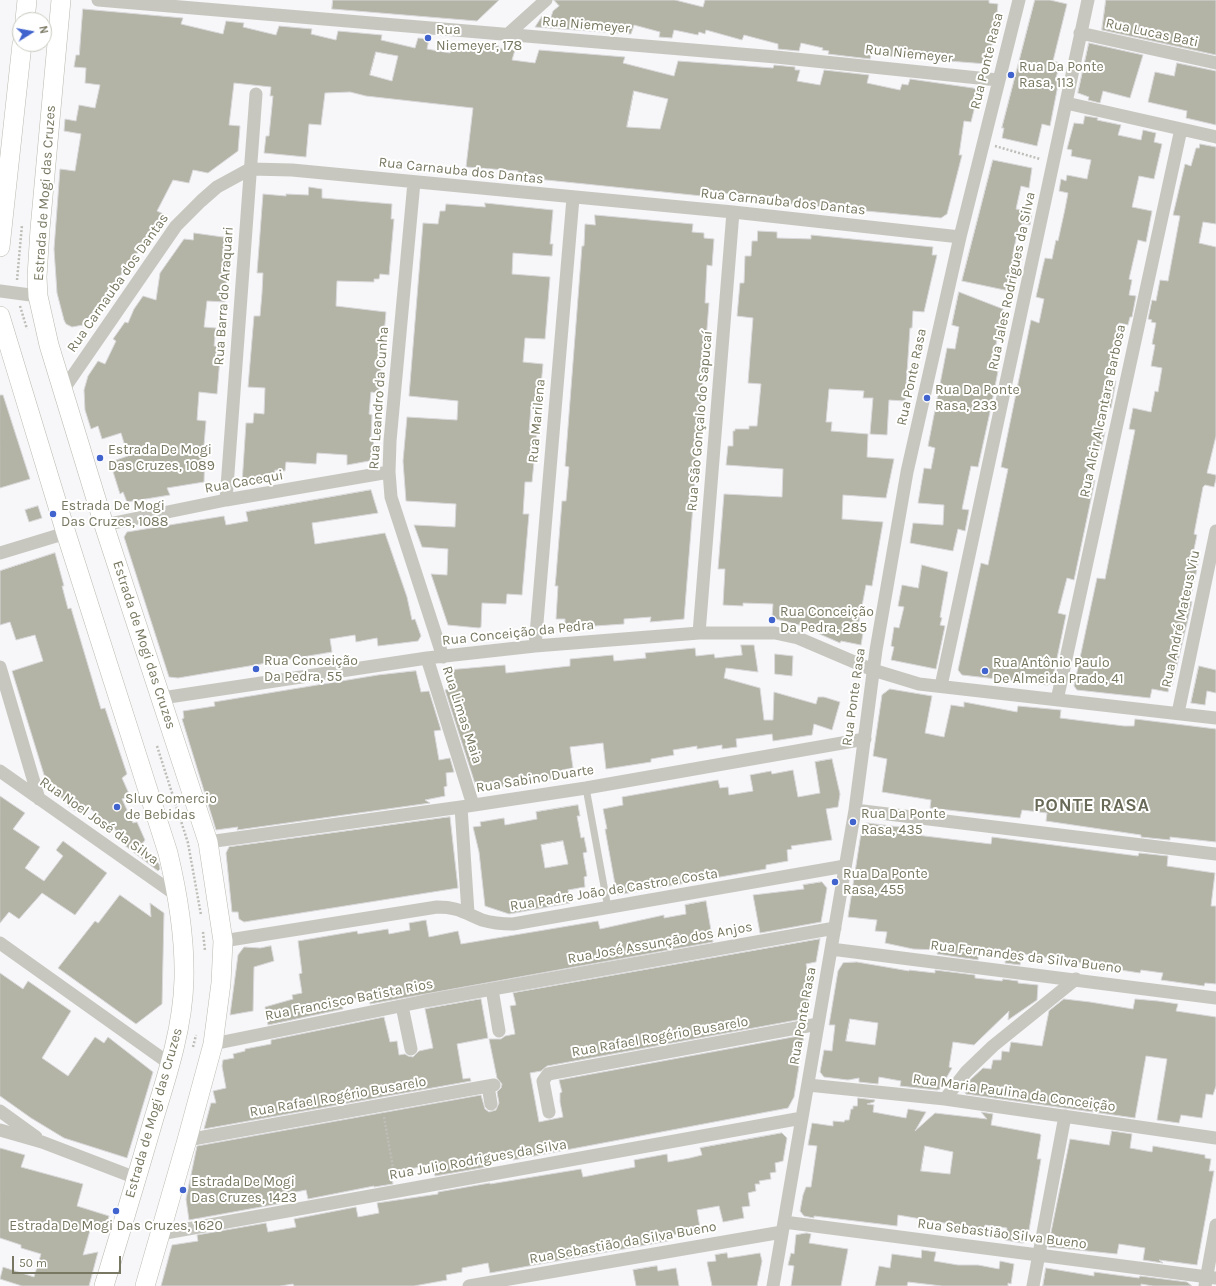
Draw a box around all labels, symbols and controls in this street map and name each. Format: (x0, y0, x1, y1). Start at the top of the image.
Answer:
street label: Rua Ponte Rasa (967, 11, 1007, 111)
north arrow (12, 12, 52, 52)
street label: Rua Niemeyer (541, 13, 631, 37)
street label: Rua Lucas Bati (1104, 15, 1200, 51)
place label: Rua Niemeyer, 178 (436, 22, 522, 54)
text: N (36, 25, 50, 35)
marker: Rua Niemeyer, 178 (423, 33, 433, 43)
street label: Rua Niemeyer (864, 41, 954, 67)
place label: Rua Da Ponte Rasa, 113 (1019, 59, 1104, 92)
marker: Rua Da Ponte Rasa, 113 (1006, 70, 1016, 80)
street label: Estrada de Mogi das Cruzes (30, 104, 60, 282)
street label: Rua Carnauba dos Dantas (378, 154, 544, 188)
street label: Rua Carnauba dos Dantas (700, 185, 866, 219)
street label: Rua Jales Rodrigues da Silva (985, 190, 1039, 372)
street label: Rua Carnauba dos Dantas (64, 210, 172, 356)
street label: Rua Barra do Araquari (211, 226, 237, 366)
street label: Rua Alcir Alcantara Barbosa (1076, 323, 1130, 499)
street label: Rua Leandro da Cunha (366, 326, 392, 470)
street label: Rua Ponte Rasa (893, 327, 931, 427)
street label: Rua São Gonçalo do Sapucaí (684, 330, 716, 512)
street label: Rua Marilena (525, 378, 549, 464)
place label: Rua Da Ponte Rasa, 233 (935, 382, 1020, 414)
marker: Rua Da Ponte Rasa, 233 (922, 393, 932, 403)
place label: Estrada De Mogi Das Cruzes, 1089 (108, 442, 215, 474)
marker: Estrada De Mogi Das Cruzes, 1089 (95, 453, 105, 463)
street label: Rua Cacequi (203, 467, 285, 497)
place label: Estrada De Mogi Das Cruzes, 1088 (61, 498, 168, 530)
marker: Estrada De Mogi Das Cruzes, 1088 (48, 509, 58, 519)
street label: Rua André Mateus Viu (1158, 549, 1204, 689)
street label: Estrada de Mogi das Cruzes (109, 559, 179, 731)
place label: Rua Conceição Da Pedra, 285 (780, 604, 874, 636)
marker: Rua Conceição Da Pedra, 285 (767, 615, 777, 625)
street label: Rua Conceição da Pedra (441, 617, 595, 649)
street label: Rua Ponte Rasa (839, 647, 869, 747)
place label: Rua Conceição Da Pedra, 55 (264, 653, 358, 686)
place label: Rua Antônio Paulo De Almeida Prado, 41 (993, 655, 1124, 688)
marker: Rua Conceição Da Pedra, 55 (251, 664, 261, 674)
street label: Rua Limas Maia (438, 664, 486, 766)
marker: Rua Antônio Paulo De Almeida Prado, 41 (980, 666, 990, 676)
street label: Rua Sabino Duarte (475, 761, 595, 797)
street label: Rua Noel José da Silva (36, 774, 162, 868)
place label: Sluv Comercio de Bebidas (125, 791, 217, 824)
district label: PONTE RASA (1034, 795, 1150, 817)
marker: Sluv Comercio de Bebidas (112, 802, 122, 812)
place label: Rua Da Ponte Rasa, 435 (861, 806, 946, 838)
marker: Rua Da Ponte Rasa, 435 (848, 817, 858, 827)
street label: Rua Padre João de Castro e Costa (509, 865, 719, 915)
place label: Rua Da Ponte Rasa, 455 (843, 866, 928, 898)
marker: Rua Da Ponte Rasa, 455 (830, 877, 840, 887)
street label: Rua José Assunção dos Anjos (566, 918, 754, 968)
street label: Rua Fernandes da Silva Bueno (929, 937, 1123, 977)
street label: Rua Ponte Rasa (786, 966, 820, 1066)
street label: Rua Francisco Batista Rios (264, 975, 434, 1025)
street label: Rua Rafael Rogério Busarelo (570, 1013, 750, 1061)
street label: Estrada de Mogi das Cruzes (122, 1026, 186, 1200)
street label: Rua Maria Paulina da Conceição (912, 1070, 1116, 1116)
street label: Rua Rafael Rogério Busarelo (248, 1073, 428, 1121)
street label: Rua Julio Rodrigues da Silva (388, 1136, 568, 1184)
place label: Estrada De Mogi Das Cruzes, 1423 (191, 1174, 297, 1206)
marker: Estrada De Mogi Das Cruzes, 1423 (178, 1185, 188, 1195)
marker: Estrada De Mogi Das Cruzes, 1620 (111, 1206, 121, 1216)
street label: Rua Sebastião Silva Bueno (916, 1215, 1088, 1253)
place label: Estrada De Mogi Das Cruzes, 1620 (9, 1218, 223, 1234)
street label: Rua Sebastião da Silva Bueno (528, 1218, 718, 1268)
scale bar (14, 1248, 123, 1274)
text: 50 m (19, 1256, 47, 1270)

